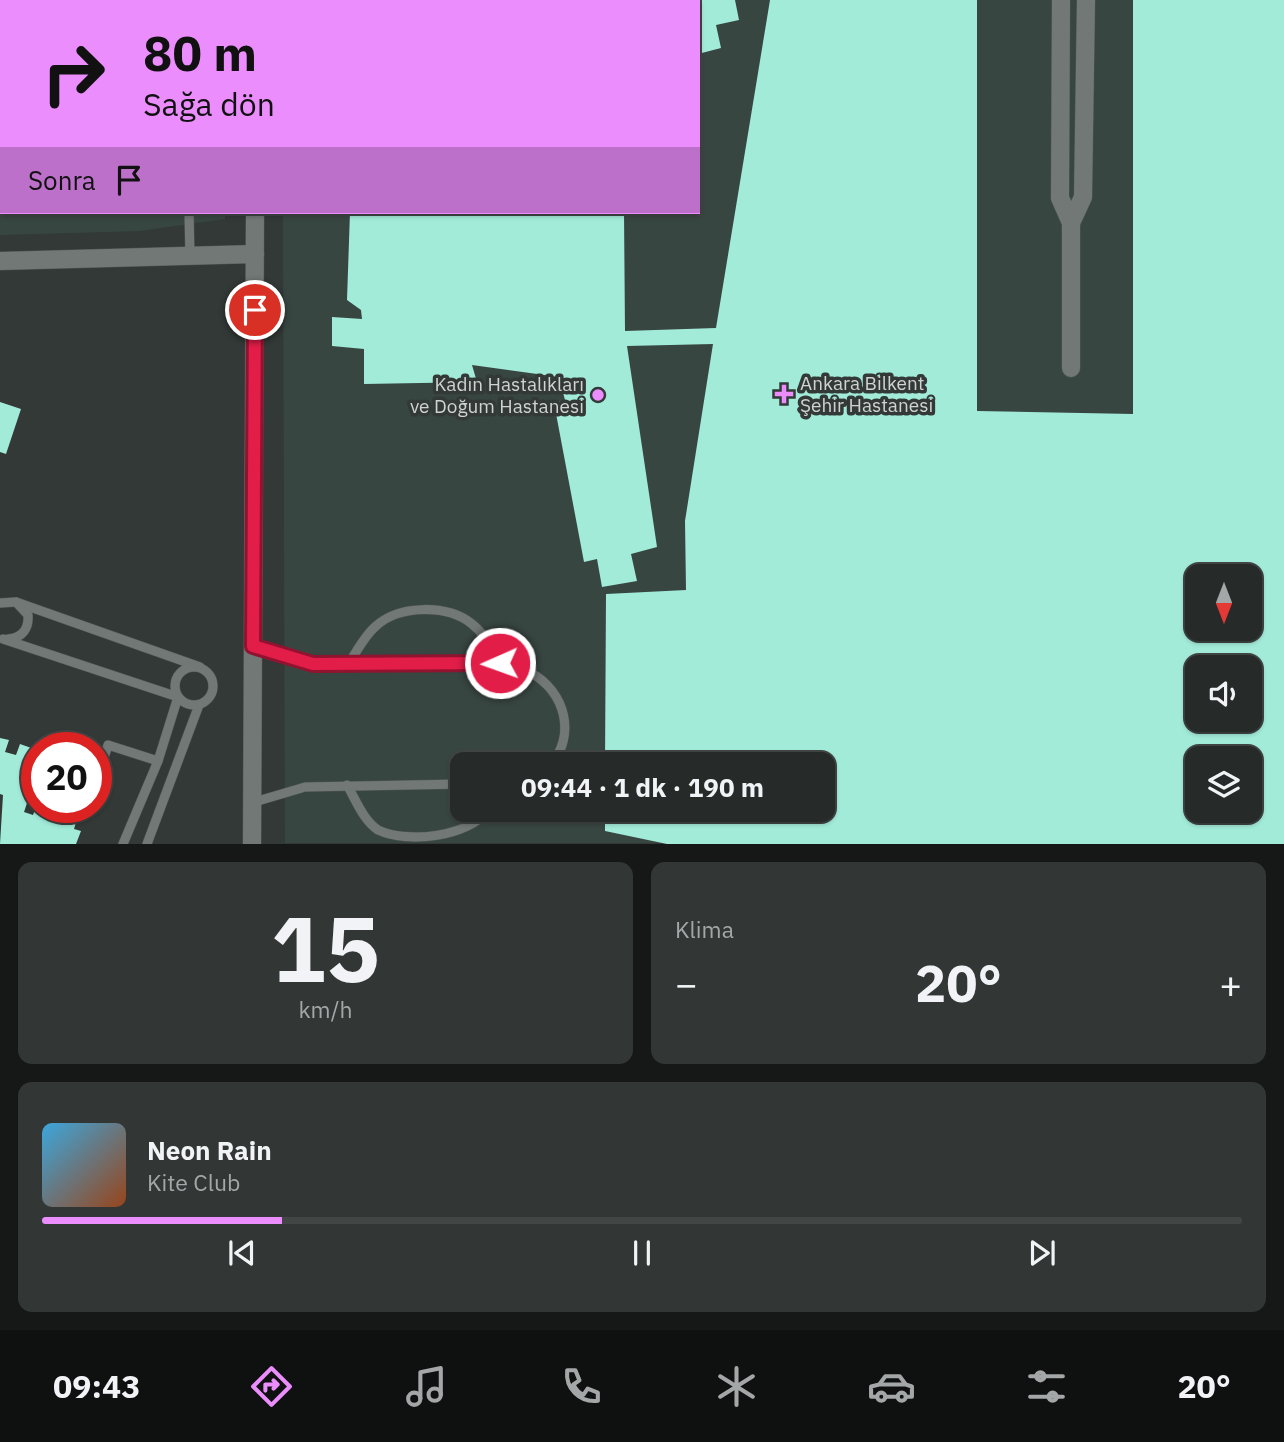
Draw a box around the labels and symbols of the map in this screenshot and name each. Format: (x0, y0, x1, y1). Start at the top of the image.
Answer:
pin (225, 280, 285, 340)
place label: Ankara Bilkent Şehir Hastanesi (800, 371, 933, 417)
place label: Kadın Hastalıkları ve Doğum Hastanesi (410, 372, 584, 418)
marker: Ankara Bilkent Şehir Hastanesi (774, 384, 794, 404)
marker: Kadın Hastalıkları ve Doğum Hastanesi (590, 387, 606, 403)
north arrow (1185, 564, 1262, 640)
position arrow (463, 626, 537, 700)
speed limit sign: 20 (21, 732, 112, 823)

